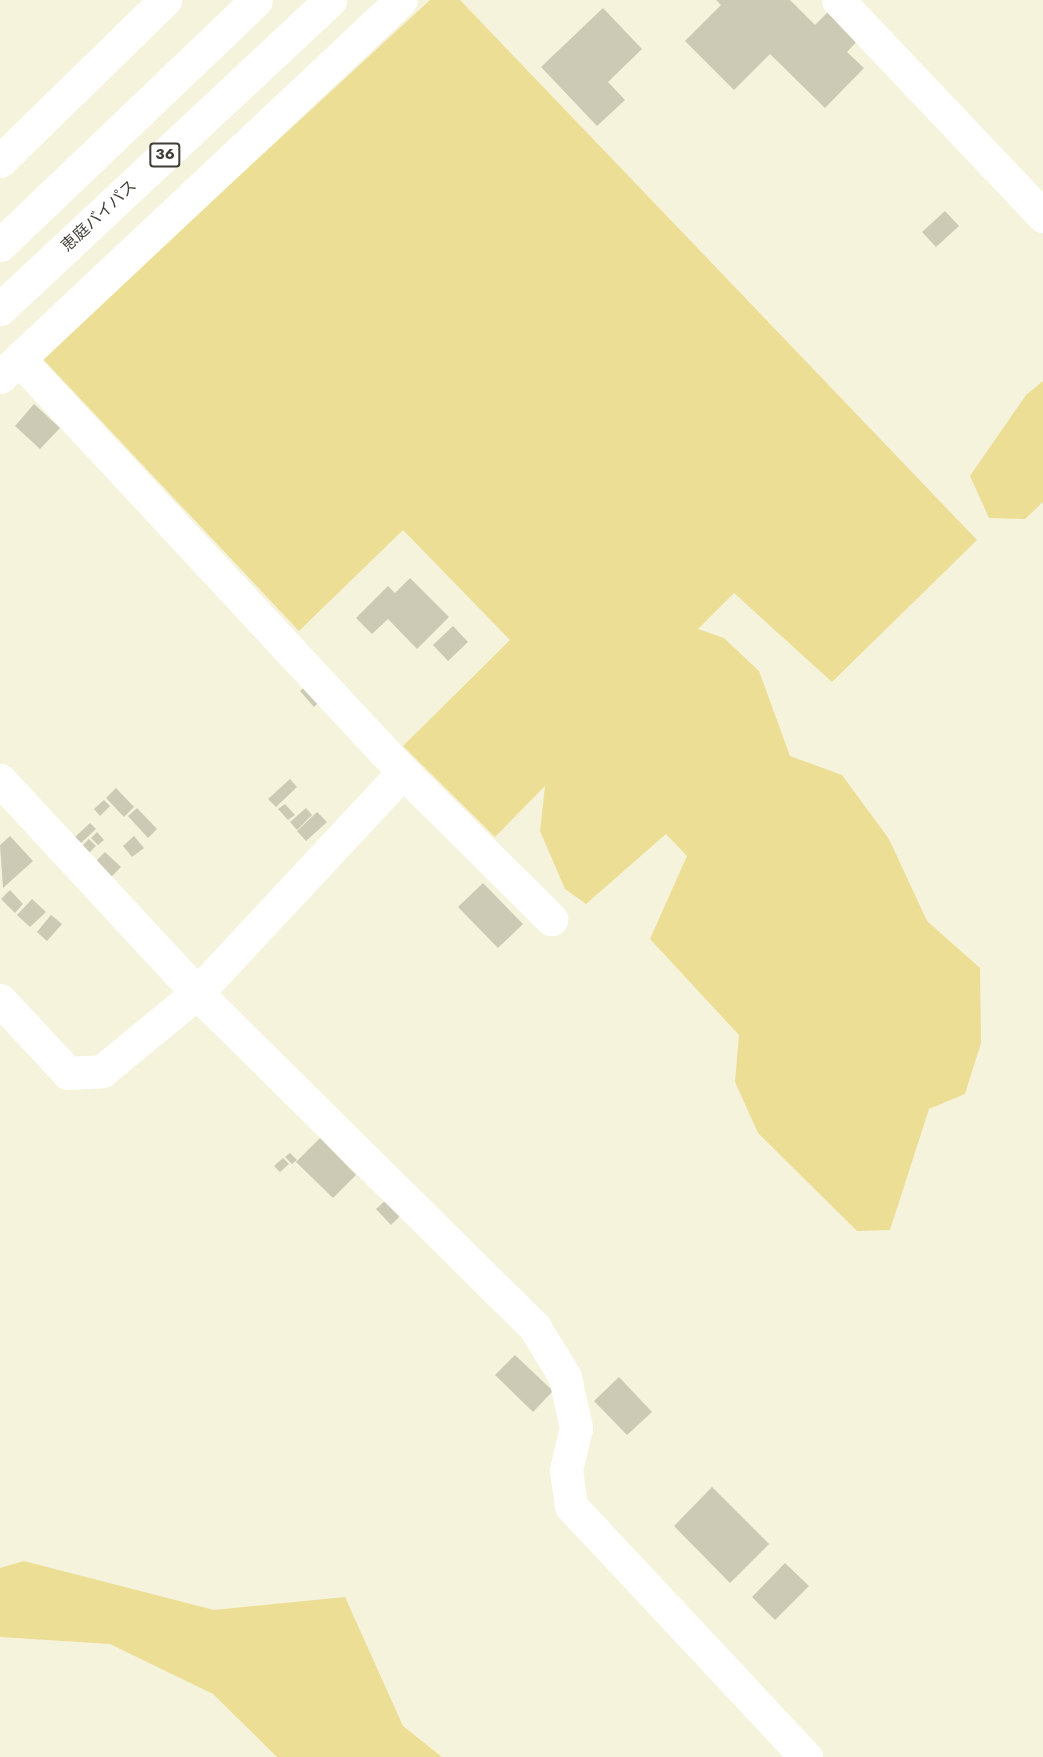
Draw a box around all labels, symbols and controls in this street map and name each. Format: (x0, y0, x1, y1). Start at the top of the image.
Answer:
road number: 36 (148, 143, 182, 167)
street label: 恵庭バイパス (57, 176, 141, 256)

